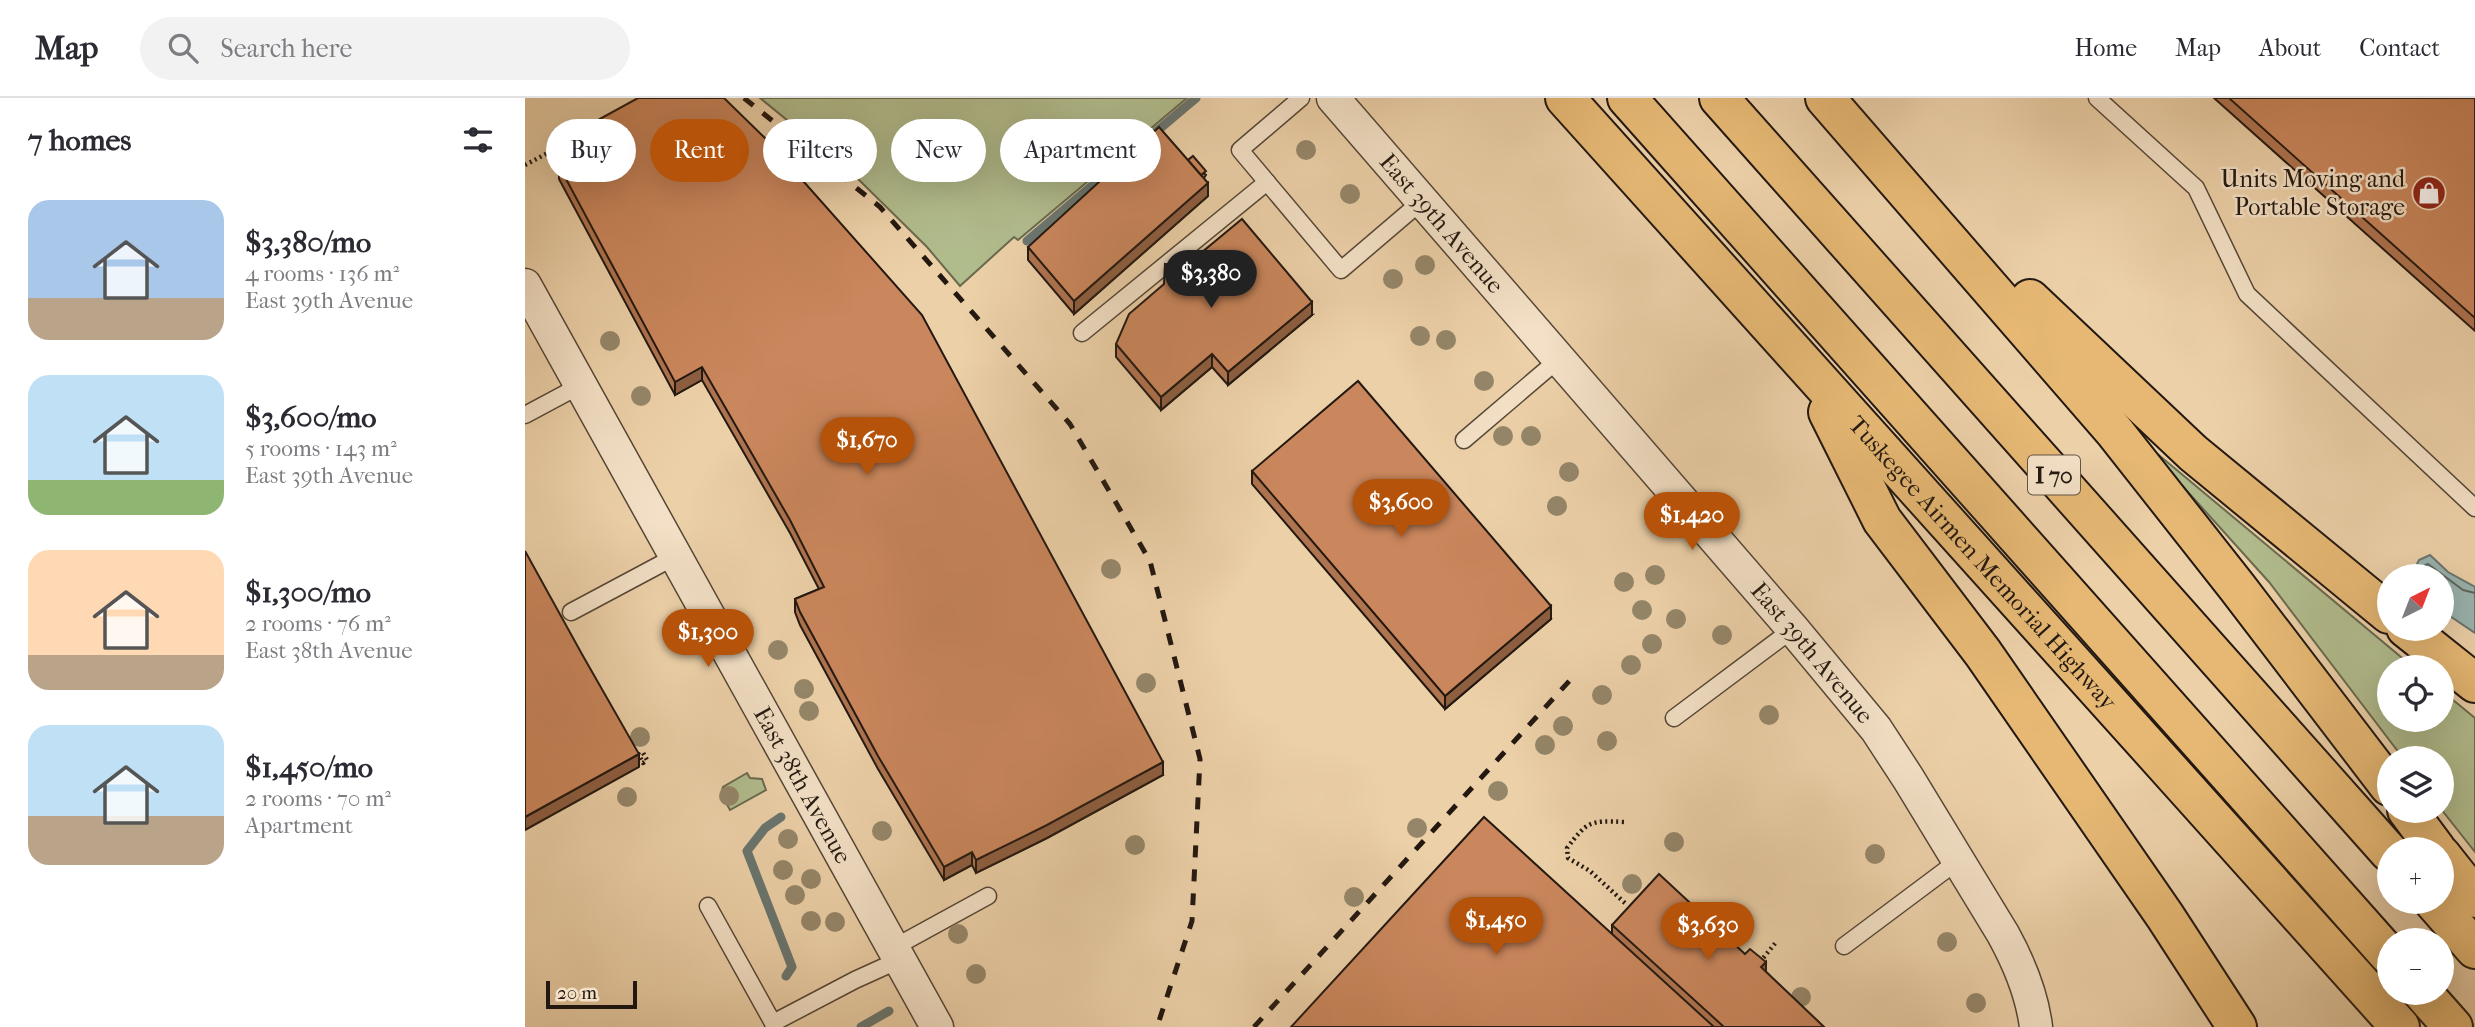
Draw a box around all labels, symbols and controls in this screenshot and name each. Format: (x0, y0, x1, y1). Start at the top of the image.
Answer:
search box (140, 17, 630, 80)
text: Map (35, 29, 98, 68)
icon: search (164, 29, 202, 67)
text: Search here (220, 33, 352, 64)
text: Home (2075, 34, 2137, 62)
text: Map (2175, 34, 2221, 62)
text: About (2259, 34, 2321, 62)
text: Contact (2359, 34, 2440, 62)
chip: Buy (546, 119, 636, 182)
chip: Rent (650, 119, 749, 182)
chip: Filters (763, 119, 877, 182)
chip: New (891, 119, 986, 182)
chip: Apartment (1000, 119, 1161, 182)
icon: filters (459, 121, 497, 159)
text: 7 homes (28, 123, 131, 158)
street label: East 39th Avenue (1374, 148, 1510, 299)
place label: Units Moving and Portable Storage (2221, 165, 2406, 221)
shop icon: Units Moving and Portable Storage (2410, 174, 2448, 212)
text: $3,380/mo (245, 225, 371, 260)
icon: home (84, 228, 168, 312)
pin: $3,380 (1154, 250, 1268, 310)
text: $3,380 (1181, 259, 1241, 286)
text: 4 rooms · 136 m² (245, 260, 399, 287)
text: East 39th Avenue (245, 287, 413, 314)
text: $3,600/mo (245, 400, 377, 435)
icon: home (84, 403, 168, 487)
street label: Tuskegee Airmen Memorial Highway (1843, 410, 2123, 716)
pin: $1,670 (810, 418, 924, 477)
text: $1,670 (836, 426, 898, 453)
text: 5 rooms · 143 m² (245, 435, 397, 462)
road number: I 70 (2028, 456, 2080, 494)
text: East 39th Avenue (245, 462, 413, 489)
pin: $3,600 (1344, 480, 1458, 539)
text: $3,600 (1369, 488, 1433, 515)
pin: $1,420 (1635, 492, 1749, 552)
text: $1,420 (1660, 501, 1724, 528)
north arrow (2377, 564, 2453, 640)
map controls (2377, 564, 2454, 1005)
text: $1,300/mo (245, 575, 371, 610)
street label: East 39th Avenue (1745, 577, 1879, 729)
icon: home (84, 578, 168, 662)
text: 2 rooms · 76 m² (245, 610, 391, 637)
pin: $1,300 (651, 610, 765, 669)
text: $1,300 (678, 618, 738, 645)
text: East 38th Avenue (245, 637, 413, 664)
button: locate (2377, 655, 2454, 732)
street label: East 38th Avenue (748, 702, 857, 868)
button: layers (2377, 746, 2454, 823)
text: $1,450/mo (245, 750, 373, 785)
icon: home (84, 753, 168, 837)
text: 2 rooms · 70 m² (245, 785, 391, 812)
text: Apartment (245, 812, 353, 839)
button: + (2377, 837, 2454, 914)
pin: $1,450 (1439, 898, 1553, 957)
pin: $3,630 (1651, 902, 1765, 962)
text: $1,450 (1465, 906, 1527, 933)
text: $3,630 (1677, 911, 1739, 938)
button: − (2377, 928, 2454, 1005)
scale bar (546, 978, 637, 1010)
text: 20 m (557, 982, 597, 1004)

